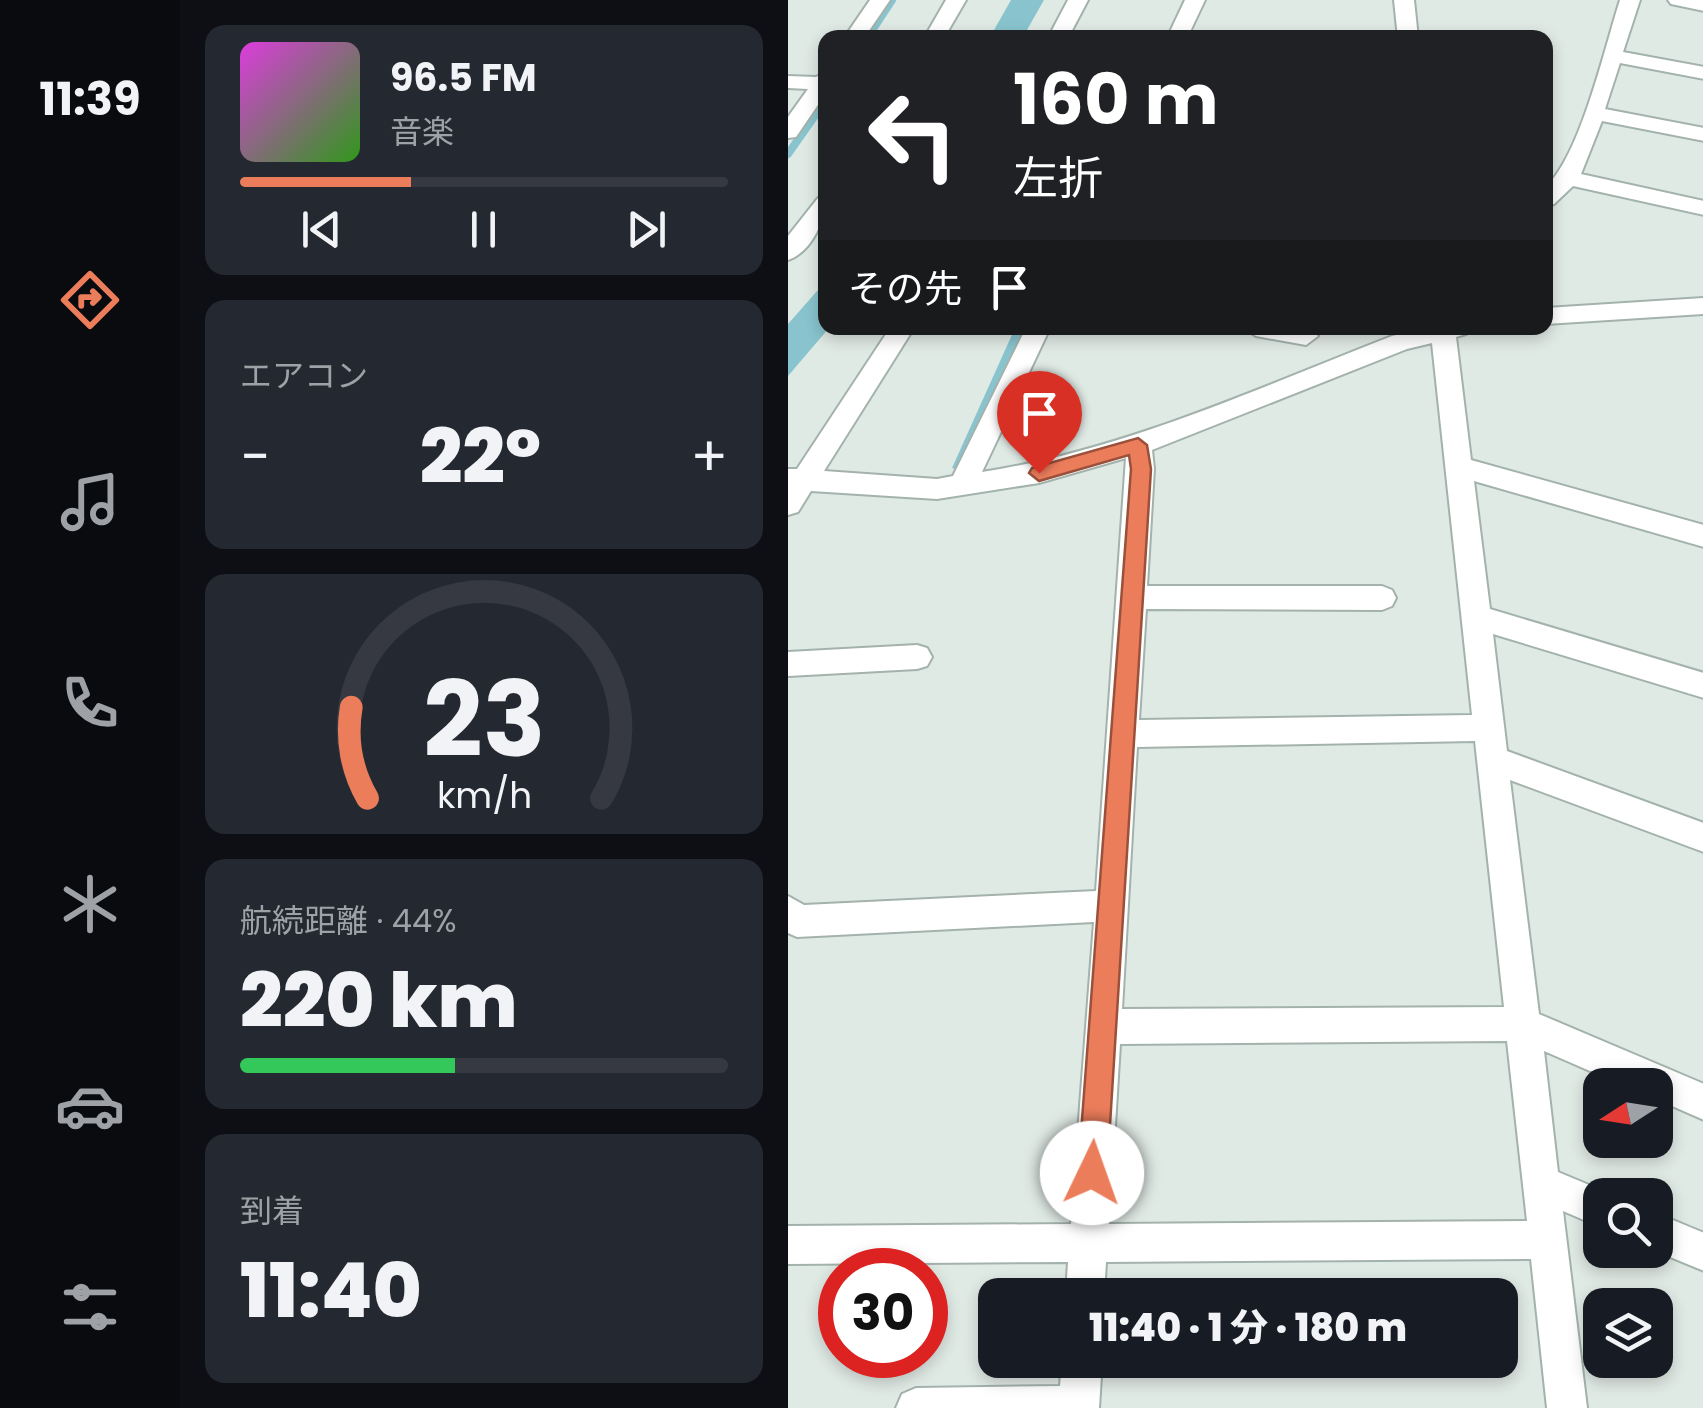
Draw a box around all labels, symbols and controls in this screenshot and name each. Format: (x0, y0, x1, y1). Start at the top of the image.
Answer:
text: 160 m (1013, 50, 1219, 149)
text: 96.5 FM (390, 51, 537, 104)
text: 11:39 (39, 68, 141, 131)
icon: left (848, 70, 978, 200)
text: 音楽 (390, 109, 454, 154)
text: 左折 (1013, 147, 1103, 210)
icon: previous (294, 202, 349, 257)
icon: pause (456, 202, 511, 257)
icon: next (619, 202, 674, 257)
icon: arrive (982, 260, 1037, 315)
text: その先 (848, 262, 962, 315)
icon: directions (55, 265, 125, 335)
text: エアコン (240, 353, 368, 398)
pin (997, 371, 1082, 474)
icon: arrive (1012, 386, 1067, 441)
text: 22° (420, 404, 541, 509)
text: − (240, 418, 270, 495)
text: + (690, 418, 728, 495)
icon: music (55, 467, 125, 537)
text: 23 (423, 647, 545, 792)
icon: phone (55, 668, 125, 738)
text: km/h (436, 770, 532, 821)
icon: climate (55, 869, 125, 939)
text: 航続距離 · 44% (240, 898, 456, 943)
text: 220 km (240, 948, 518, 1053)
north arrow (1583, 1068, 1673, 1158)
map controls (1583, 1068, 1673, 1378)
icon: car (55, 1071, 125, 1141)
position arrow (1040, 1121, 1144, 1225)
button: search (1583, 1178, 1673, 1268)
text: 到着 (240, 1188, 304, 1233)
text: 11:40 (240, 1238, 422, 1343)
speed limit sign: 30 (818, 1248, 948, 1378)
icon: filters (55, 1272, 125, 1342)
button: layers (1583, 1288, 1673, 1378)
text: 11:40 · 1 分 · 180 m (1089, 1301, 1407, 1354)

